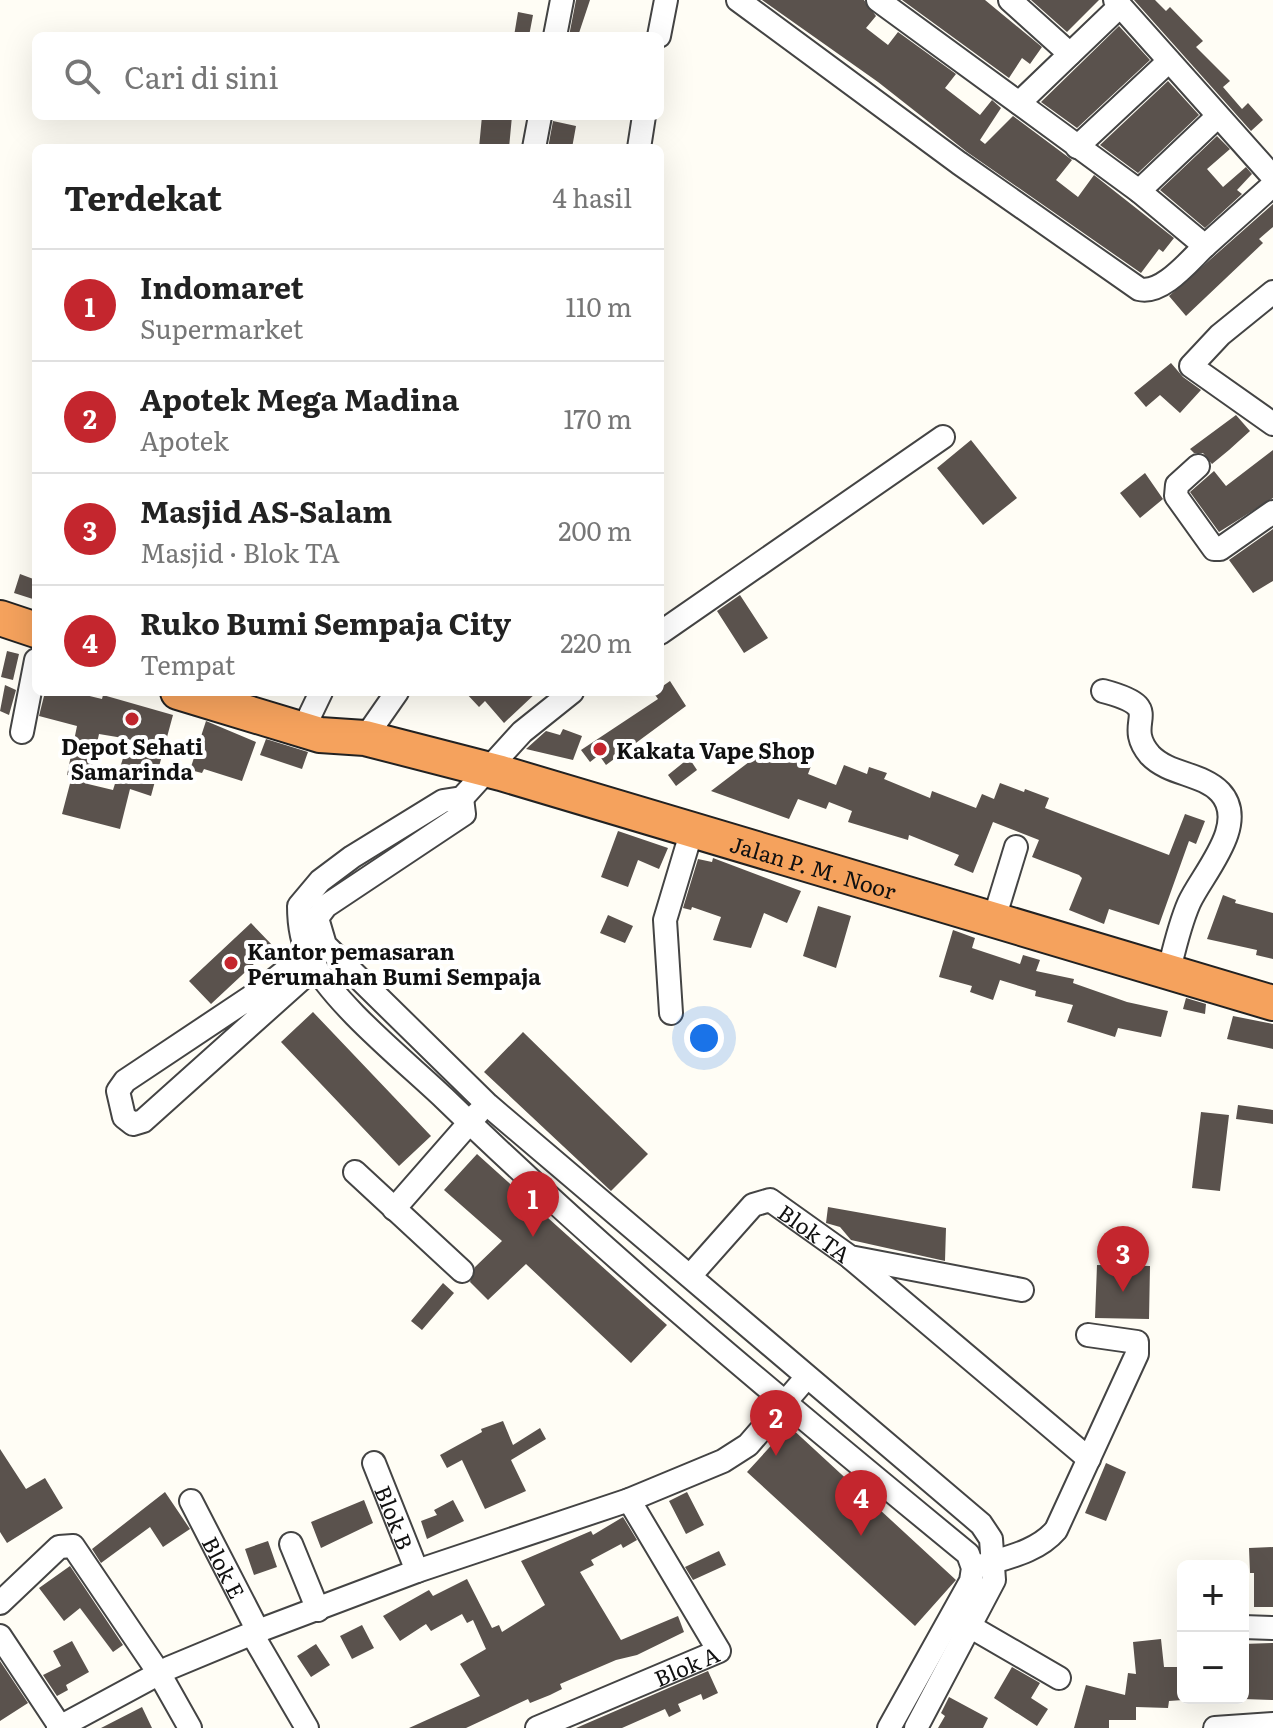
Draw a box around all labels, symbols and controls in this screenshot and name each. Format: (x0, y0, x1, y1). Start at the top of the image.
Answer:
search box (32, 32, 664, 120)
icon: search (60, 54, 104, 98)
text: Cari di sini (124, 54, 278, 98)
text: Terdekat (64, 171, 222, 221)
text: 4 hasil (552, 177, 632, 216)
text: Indomaret (140, 264, 304, 308)
text: 1 (85, 286, 95, 325)
text: 110 m (565, 286, 632, 325)
text: Supermarket (140, 308, 303, 347)
text: Apotek Mega Madina (140, 376, 459, 420)
text: 2 (83, 398, 97, 437)
text: 170 m (564, 398, 632, 437)
text: Apotek (140, 420, 229, 459)
text: Masjid AS-Salam (140, 488, 392, 532)
text: 3 (83, 510, 97, 549)
text: 200 m (558, 510, 632, 549)
text: Masjid · Blok TA (140, 532, 340, 571)
text: Ruko Bumi Sempaja City (140, 600, 511, 644)
text: 4 (82, 622, 98, 661)
text: 220 m (560, 622, 632, 661)
text: Tempat (140, 644, 235, 683)
marker: Depot Sehati Samarinda (123, 710, 141, 728)
place label: Depot Sehati Samarinda (61, 729, 203, 787)
place label: Kakata Vape Shop (616, 733, 815, 766)
marker: Kakata Vape Shop (591, 740, 609, 758)
street label: Jalan P. M. Noor (726, 826, 901, 907)
place label: Kantor pemasaran Perumahan Bumi Sempaja (247, 934, 541, 992)
marker: Kantor pemasaran Perumahan Bumi Sempaja (222, 954, 240, 972)
your location (684, 1018, 724, 1058)
pin: 1 (507, 1171, 559, 1237)
street label: Blok TA (772, 1195, 858, 1269)
pin: 3 (1097, 1226, 1149, 1292)
pin: 2 (750, 1390, 802, 1456)
pin: 4 (835, 1470, 887, 1536)
street label: Blok B (368, 1480, 423, 1554)
street label: Blok E (195, 1530, 255, 1604)
map controls (1177, 1560, 1249, 1704)
button: + (1177, 1560, 1249, 1632)
button: − (1177, 1632, 1249, 1704)
street label: Blok A (648, 1636, 724, 1693)

